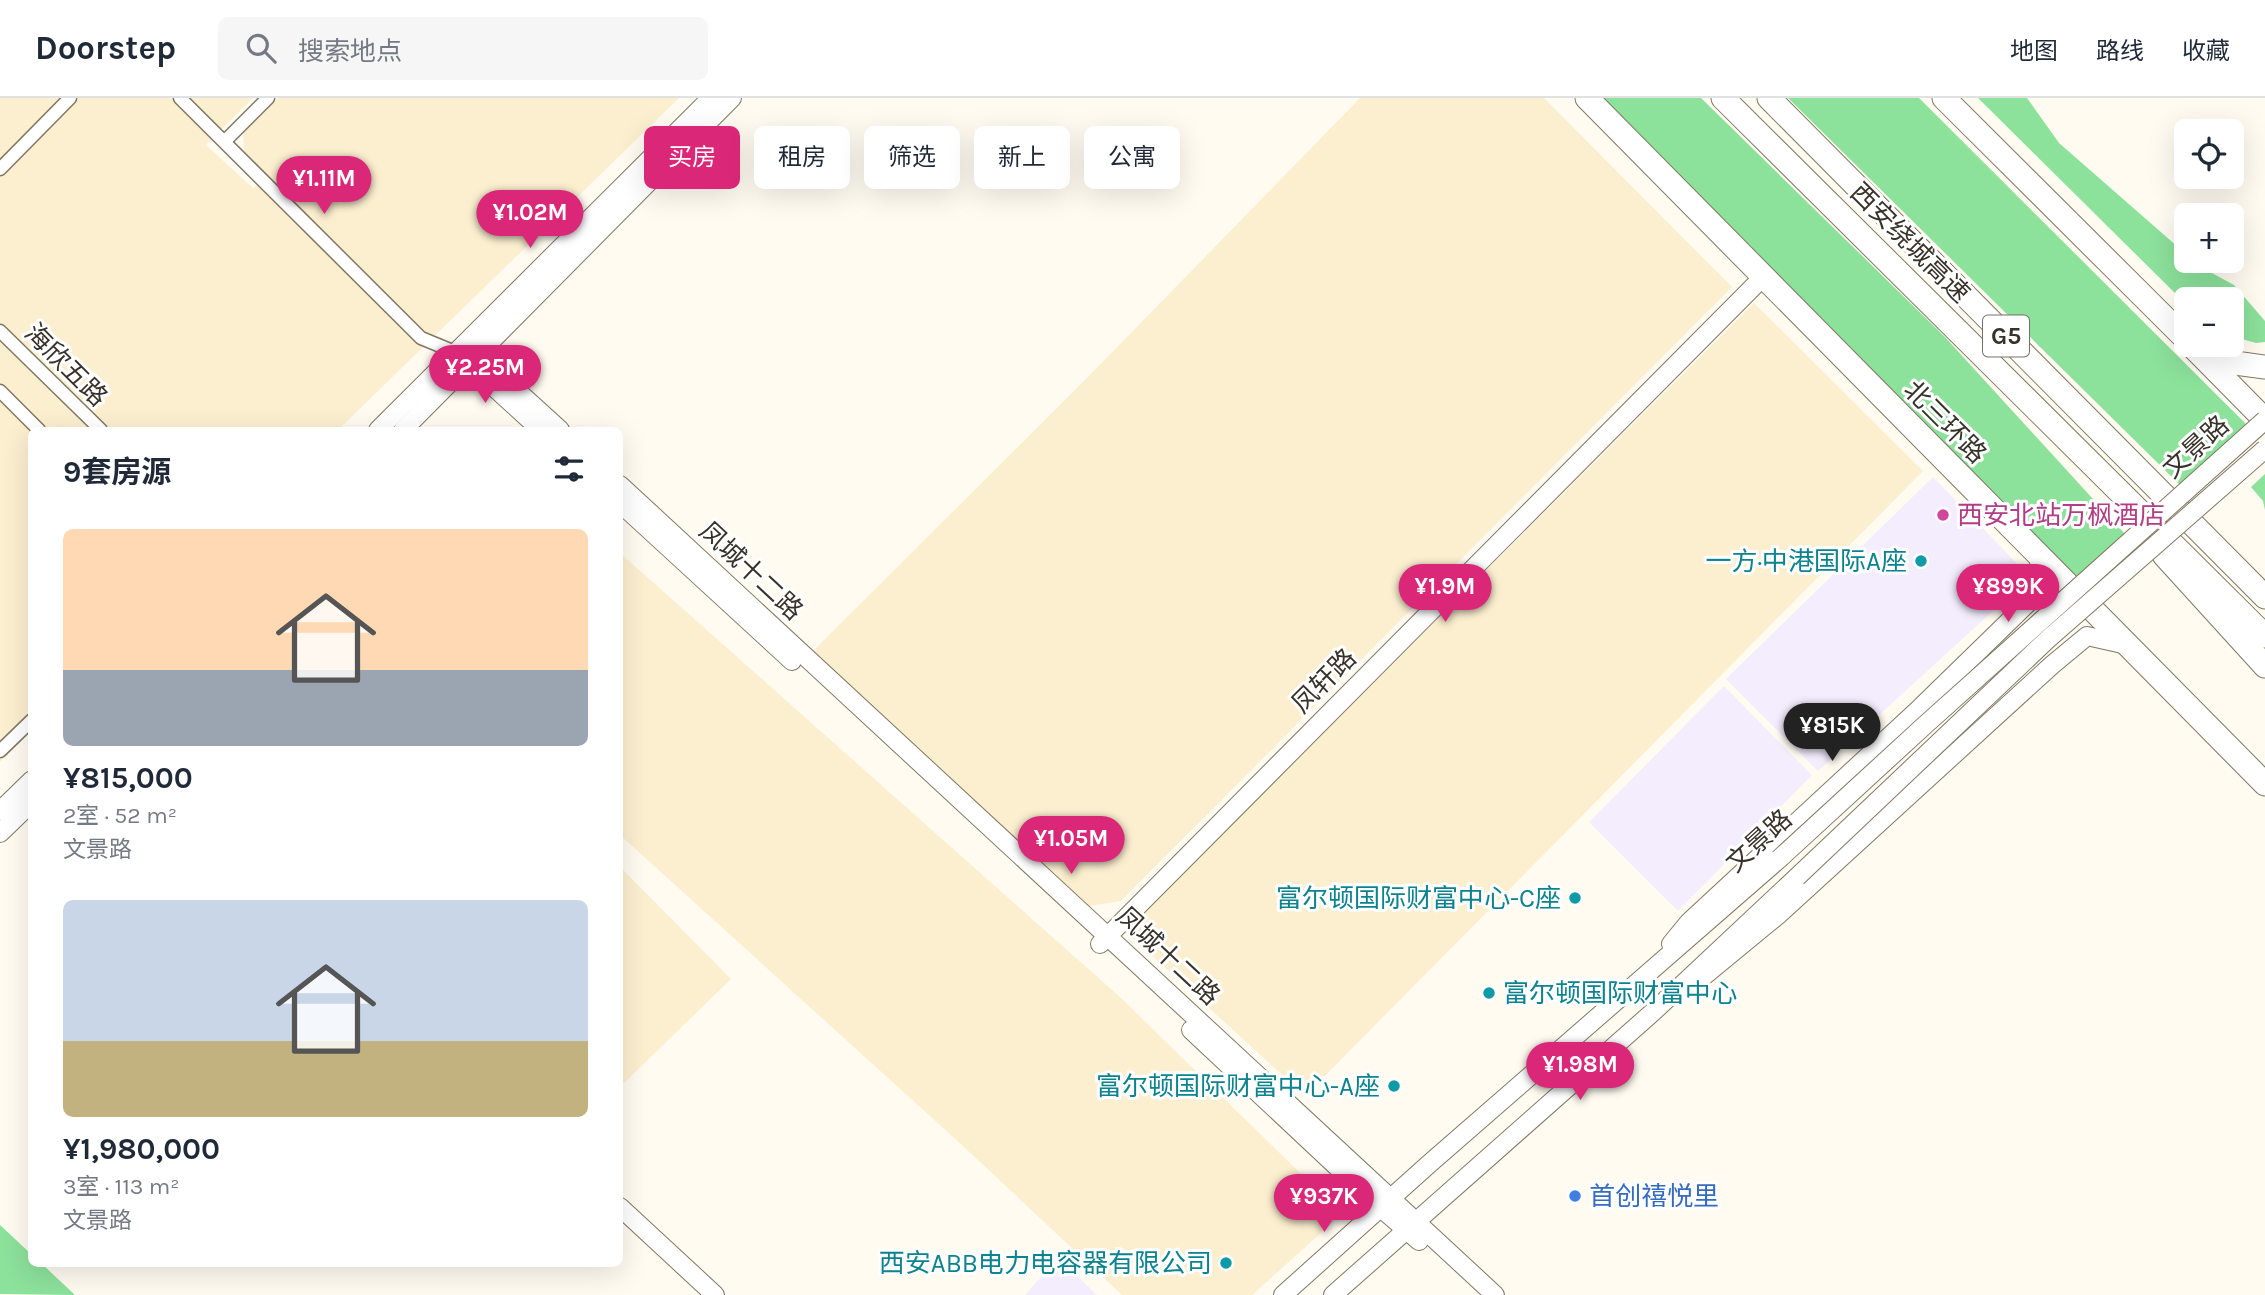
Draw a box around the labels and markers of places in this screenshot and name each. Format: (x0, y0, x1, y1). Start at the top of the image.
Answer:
pin: ¥1.11M (267, 156, 381, 216)
pin: ¥1.02M (473, 190, 587, 250)
pin: ¥2.25M (428, 345, 542, 405)
place label: 西安北站万枫酒店 (1957, 500, 2165, 531)
marker: 西安北站万枫酒店 (1935, 507, 1951, 523)
place label: 一方·中港国际A座 (1705, 546, 1907, 577)
marker: 一方·中港国际A座 (1913, 553, 1929, 569)
pin: ¥1.9M (1396, 564, 1494, 624)
pin: ¥899K (1959, 564, 2057, 624)
pin: ¥815K (1783, 704, 1881, 763)
pin: ¥1.05M (1014, 816, 1128, 876)
place label: 富尔顿国际财富中心-C座 (1276, 883, 1561, 914)
marker: 富尔顿国际财富中心-C座 (1567, 890, 1583, 906)
place label: 富尔顿国际财富中心 (1503, 978, 1737, 1009)
marker: 富尔顿国际财富中心 (1481, 985, 1497, 1001)
pin: ¥1.98M (1523, 1042, 1637, 1102)
place label: 富尔顿国际财富中心-A座 (1096, 1071, 1380, 1102)
marker: 富尔顿国际财富中心-A座 (1386, 1078, 1402, 1094)
pin: ¥937K (1275, 1174, 1373, 1234)
place label: 首创禧悦里 (1589, 1181, 1719, 1212)
marker: 首创禧悦里 (1567, 1188, 1583, 1204)
place label: 西安ABB电力电容器有限公司 (879, 1248, 1212, 1279)
marker: 西安ABB电力电容器有限公司 (1218, 1255, 1234, 1271)

